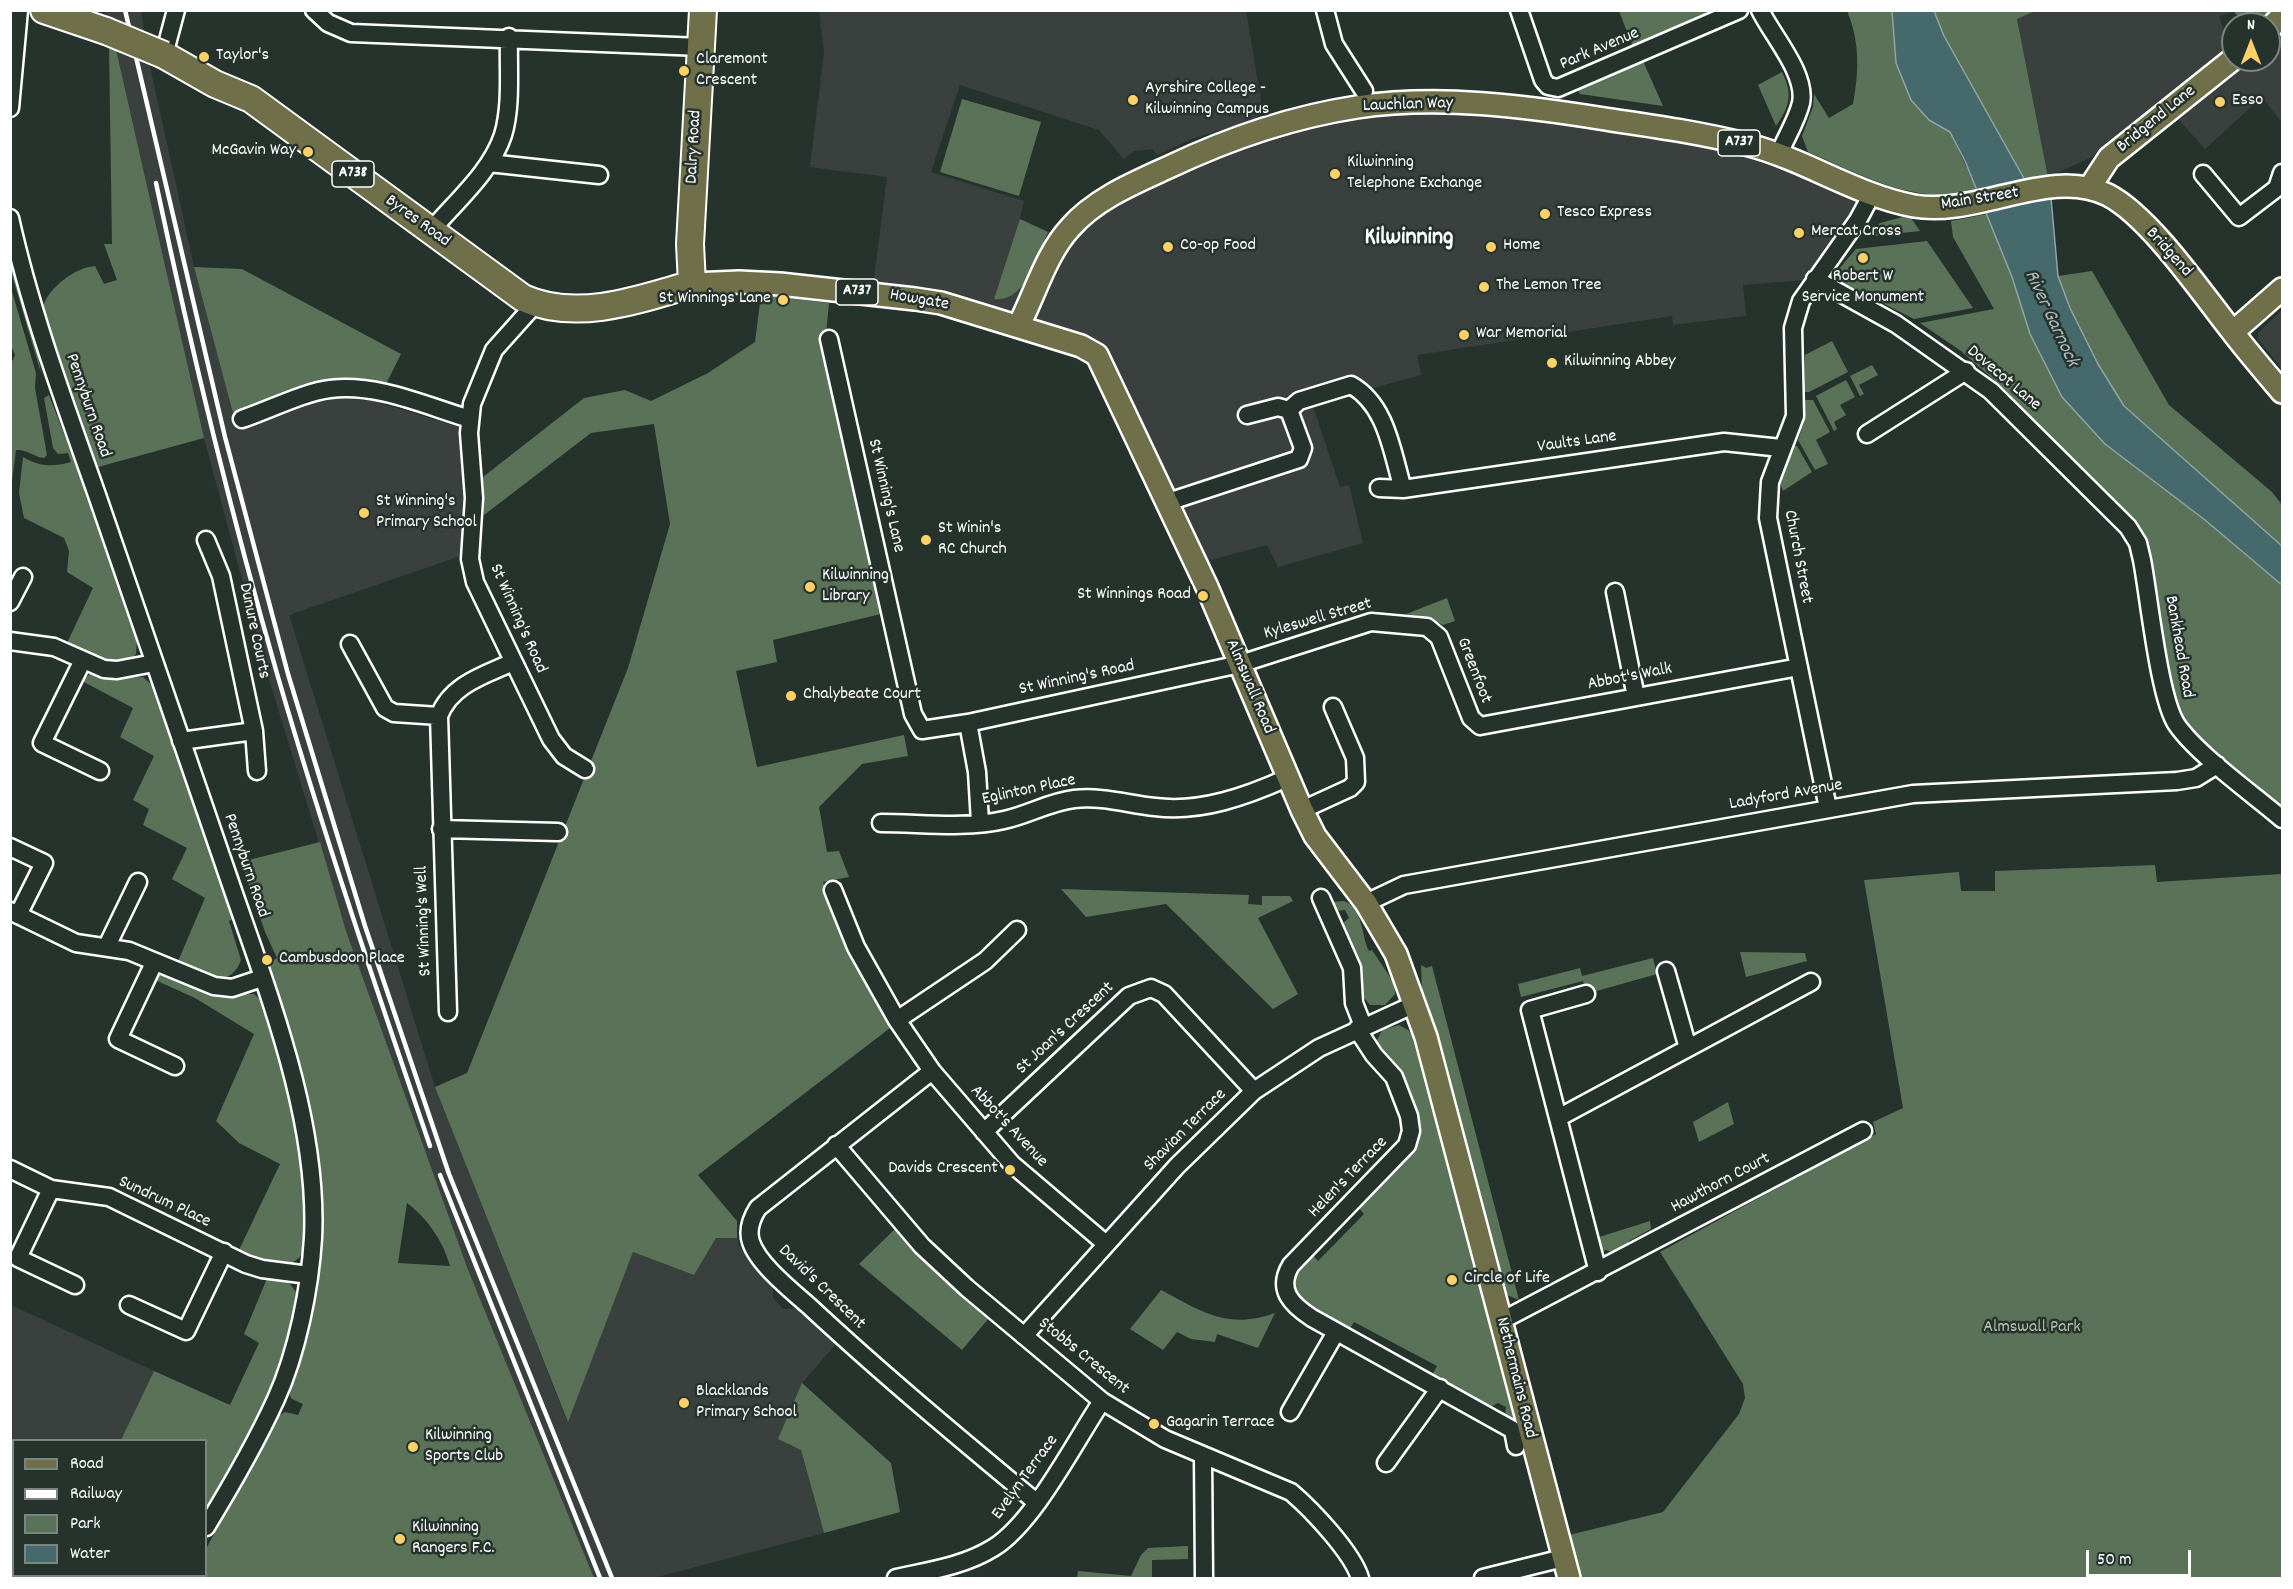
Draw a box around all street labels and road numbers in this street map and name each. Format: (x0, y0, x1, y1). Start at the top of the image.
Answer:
street label: Park Avenue (1557, 24, 1643, 76)
street label: Bridgend Lane (2113, 82, 2201, 158)
street label: Lauchlan Way (1363, 94, 1453, 118)
street label: Dalry Road (682, 110, 708, 184)
road number: A737 (1718, 130, 1760, 156)
road number: A738 (332, 161, 374, 187)
street label: Main Street (1940, 183, 2020, 217)
street label: Byres Road (380, 191, 454, 253)
street label: Bridgend (2140, 224, 2196, 282)
road number: A737 (836, 279, 878, 305)
street label: Howgate (888, 285, 950, 317)
street label: Dovecot Lane (1961, 342, 2045, 416)
street label: Pennyburn Road (59, 351, 115, 461)
street label: Vaults Lane (1536, 427, 1618, 459)
street label: St Winning's Lane (861, 437, 909, 555)
street label: Church Street (1777, 508, 1817, 606)
street label: St Winning's Road (483, 561, 551, 677)
street label: Dunure Courts (232, 581, 274, 681)
street label: Kyleswell Street (1262, 594, 1374, 646)
street label: Bankhead Road (2158, 594, 2198, 700)
street label: Greenfoot (1451, 635, 1495, 707)
street label: Almswall Road (1219, 637, 1279, 737)
street label: St Winning's Road (1017, 656, 1137, 702)
street label: Abbot's Walk (1586, 659, 1674, 697)
street label: Eglinton Place (980, 771, 1078, 811)
street label: Ladyford Avenue (1728, 775, 1844, 817)
street label: Pennyburn Road (217, 811, 273, 921)
street label: St Winning's Well (412, 865, 438, 977)
street label: St Joan's Crescent (1012, 978, 1120, 1080)
street label: Abbot's Avenue (964, 1081, 1052, 1173)
street label: Shavian Terrace (1140, 1085, 1232, 1177)
street label: Helen's Terrace (1305, 1133, 1393, 1223)
street label: Hawthorn Court (1668, 1149, 1774, 1219)
street label: Sundrum Place (114, 1172, 214, 1234)
street label: David's Crescent (773, 1241, 869, 1335)
street label: Stobbs Crescent (1033, 1314, 1133, 1400)
street label: Nethermains Road (1490, 1315, 1540, 1441)
street label: Evelyn Terrace (988, 1431, 1064, 1525)

